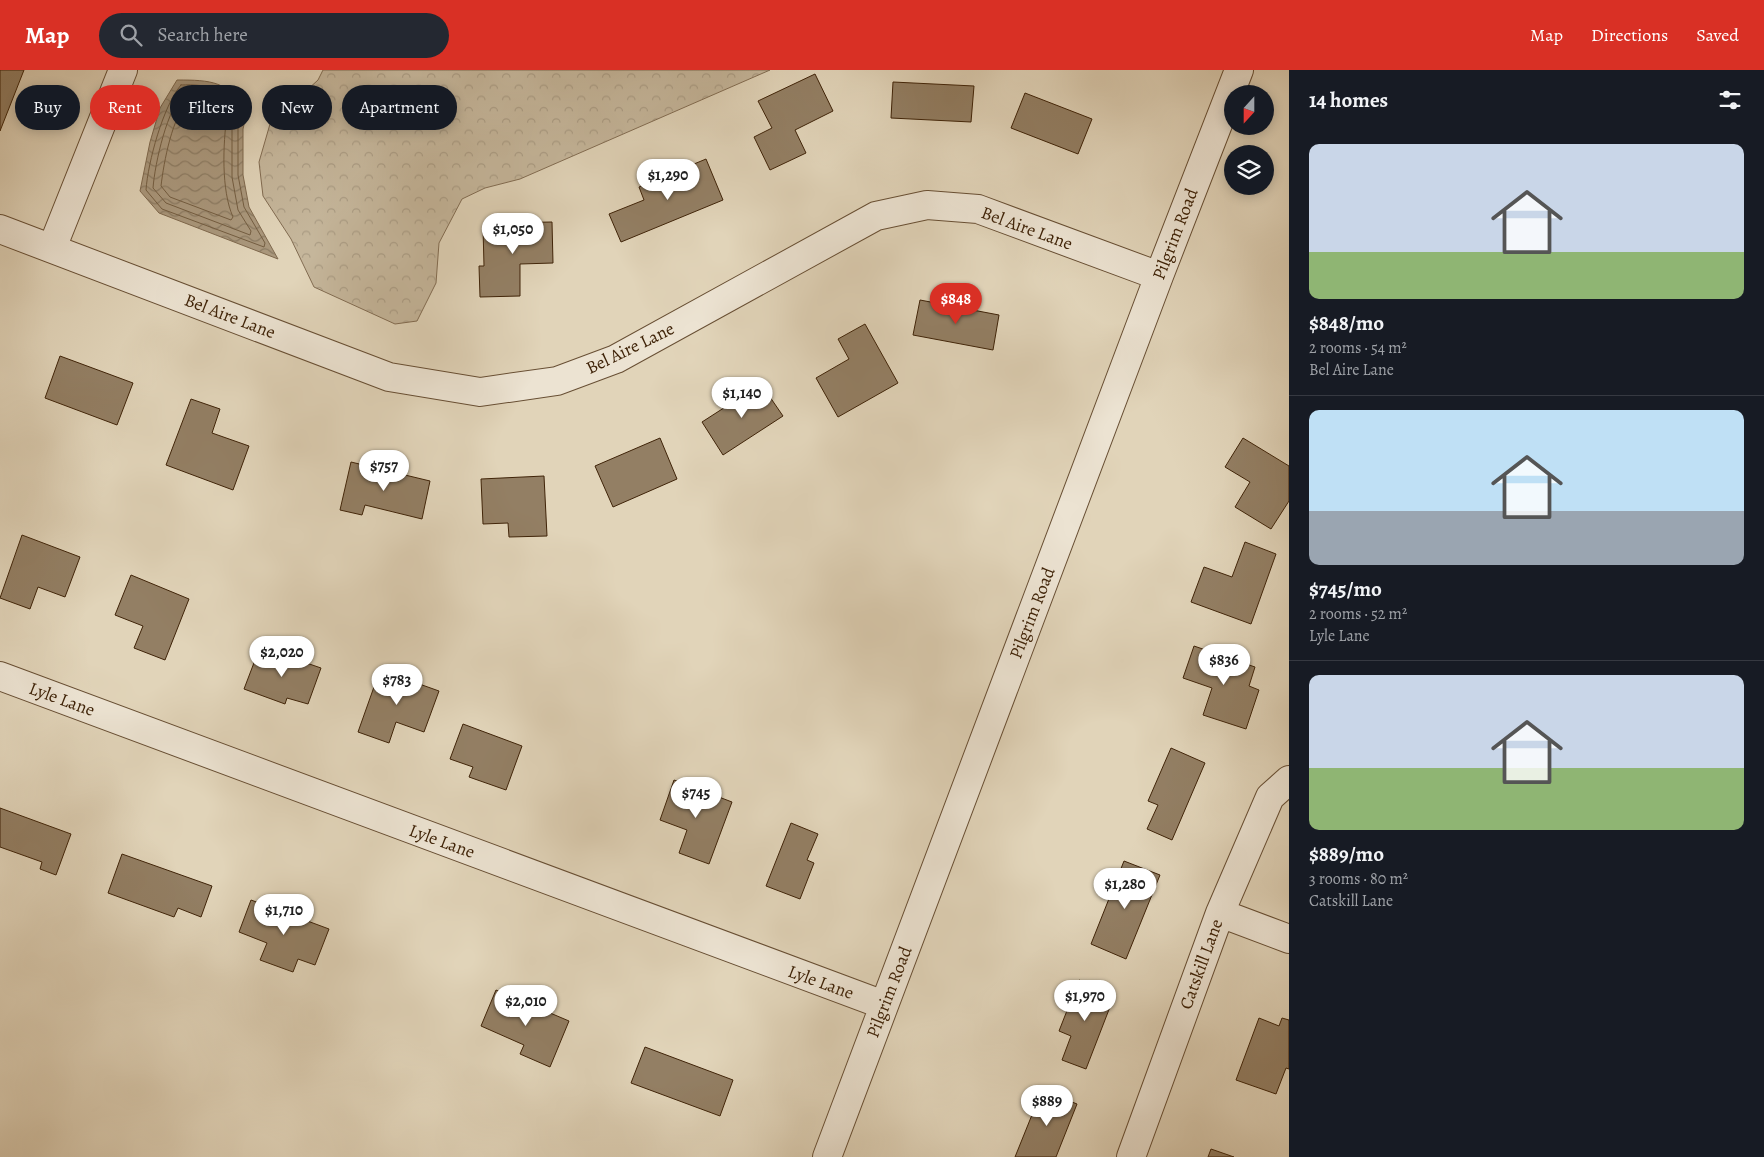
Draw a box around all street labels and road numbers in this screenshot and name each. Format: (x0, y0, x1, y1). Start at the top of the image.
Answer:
street label: Pilgrim Road (1147, 184, 1204, 283)
street label: Bel Aire Lane (978, 200, 1076, 256)
street label: Bel Aire Lane (181, 288, 279, 344)
street label: Bel Aire Lane (582, 316, 678, 380)
street label: Pilgrim Road (1004, 563, 1061, 662)
street label: Lyle Lane (26, 676, 98, 722)
street label: Lyle Lane (406, 818, 478, 864)
street label: Catskill Lane (1174, 915, 1228, 1013)
street label: Pilgrim Road (861, 942, 918, 1041)
street label: Lyle Lane (785, 959, 857, 1005)

